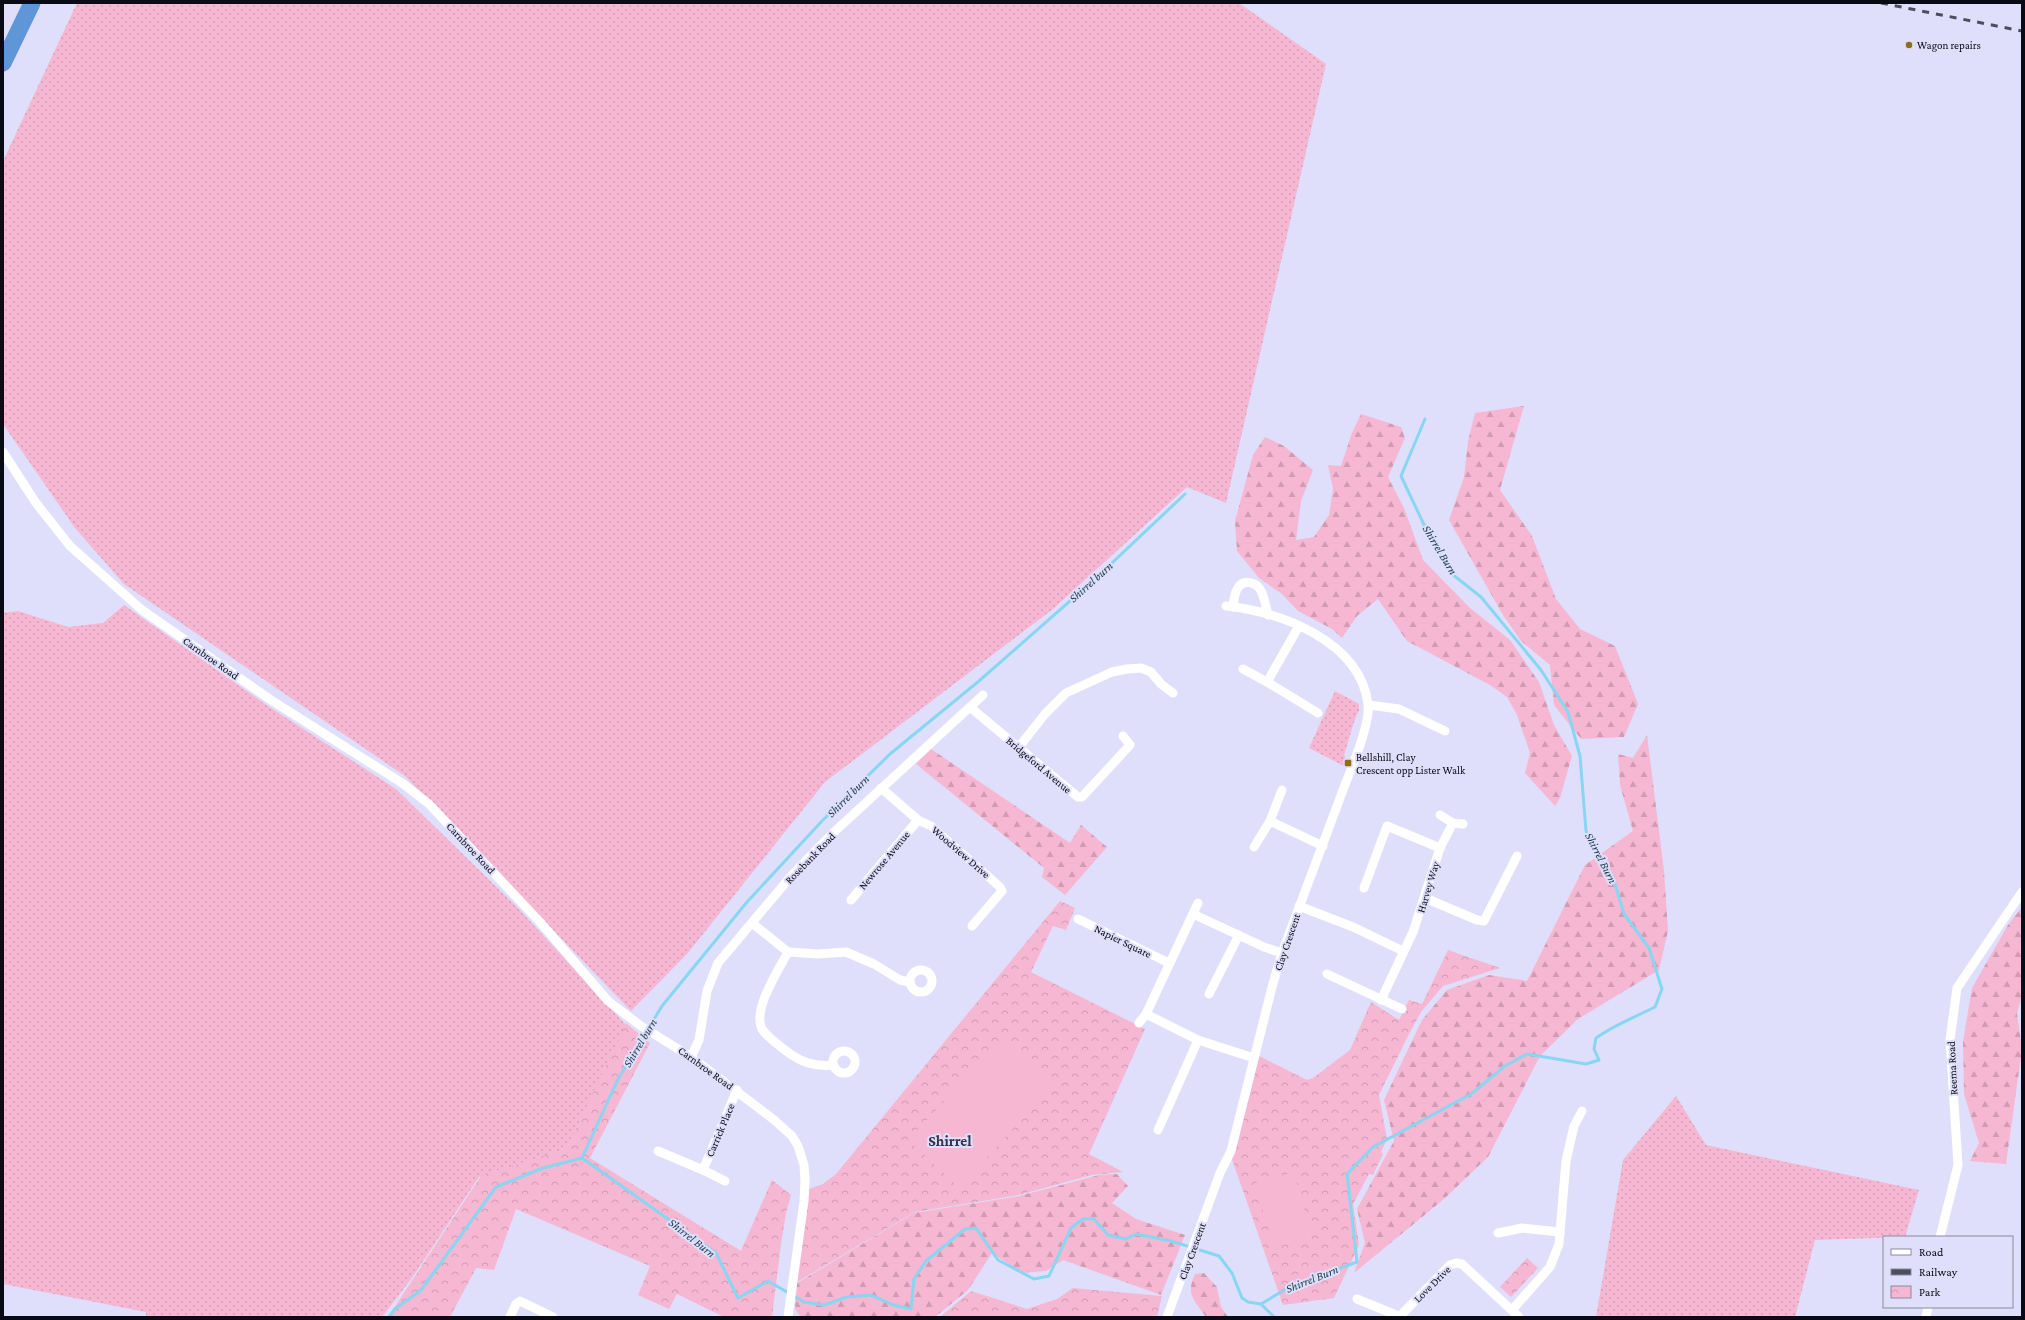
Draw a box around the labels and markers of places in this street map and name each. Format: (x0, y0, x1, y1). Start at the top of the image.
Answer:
place label: Wagon repairs (1917, 39, 1981, 52)
marker: Wagon repairs (1904, 40, 1914, 50)
place label: Bellshill, Clay Crescent opp Lister Walk (1356, 751, 1466, 777)
marker: Bellshill, Clay Crescent opp Lister Walk (1343, 758, 1353, 768)

